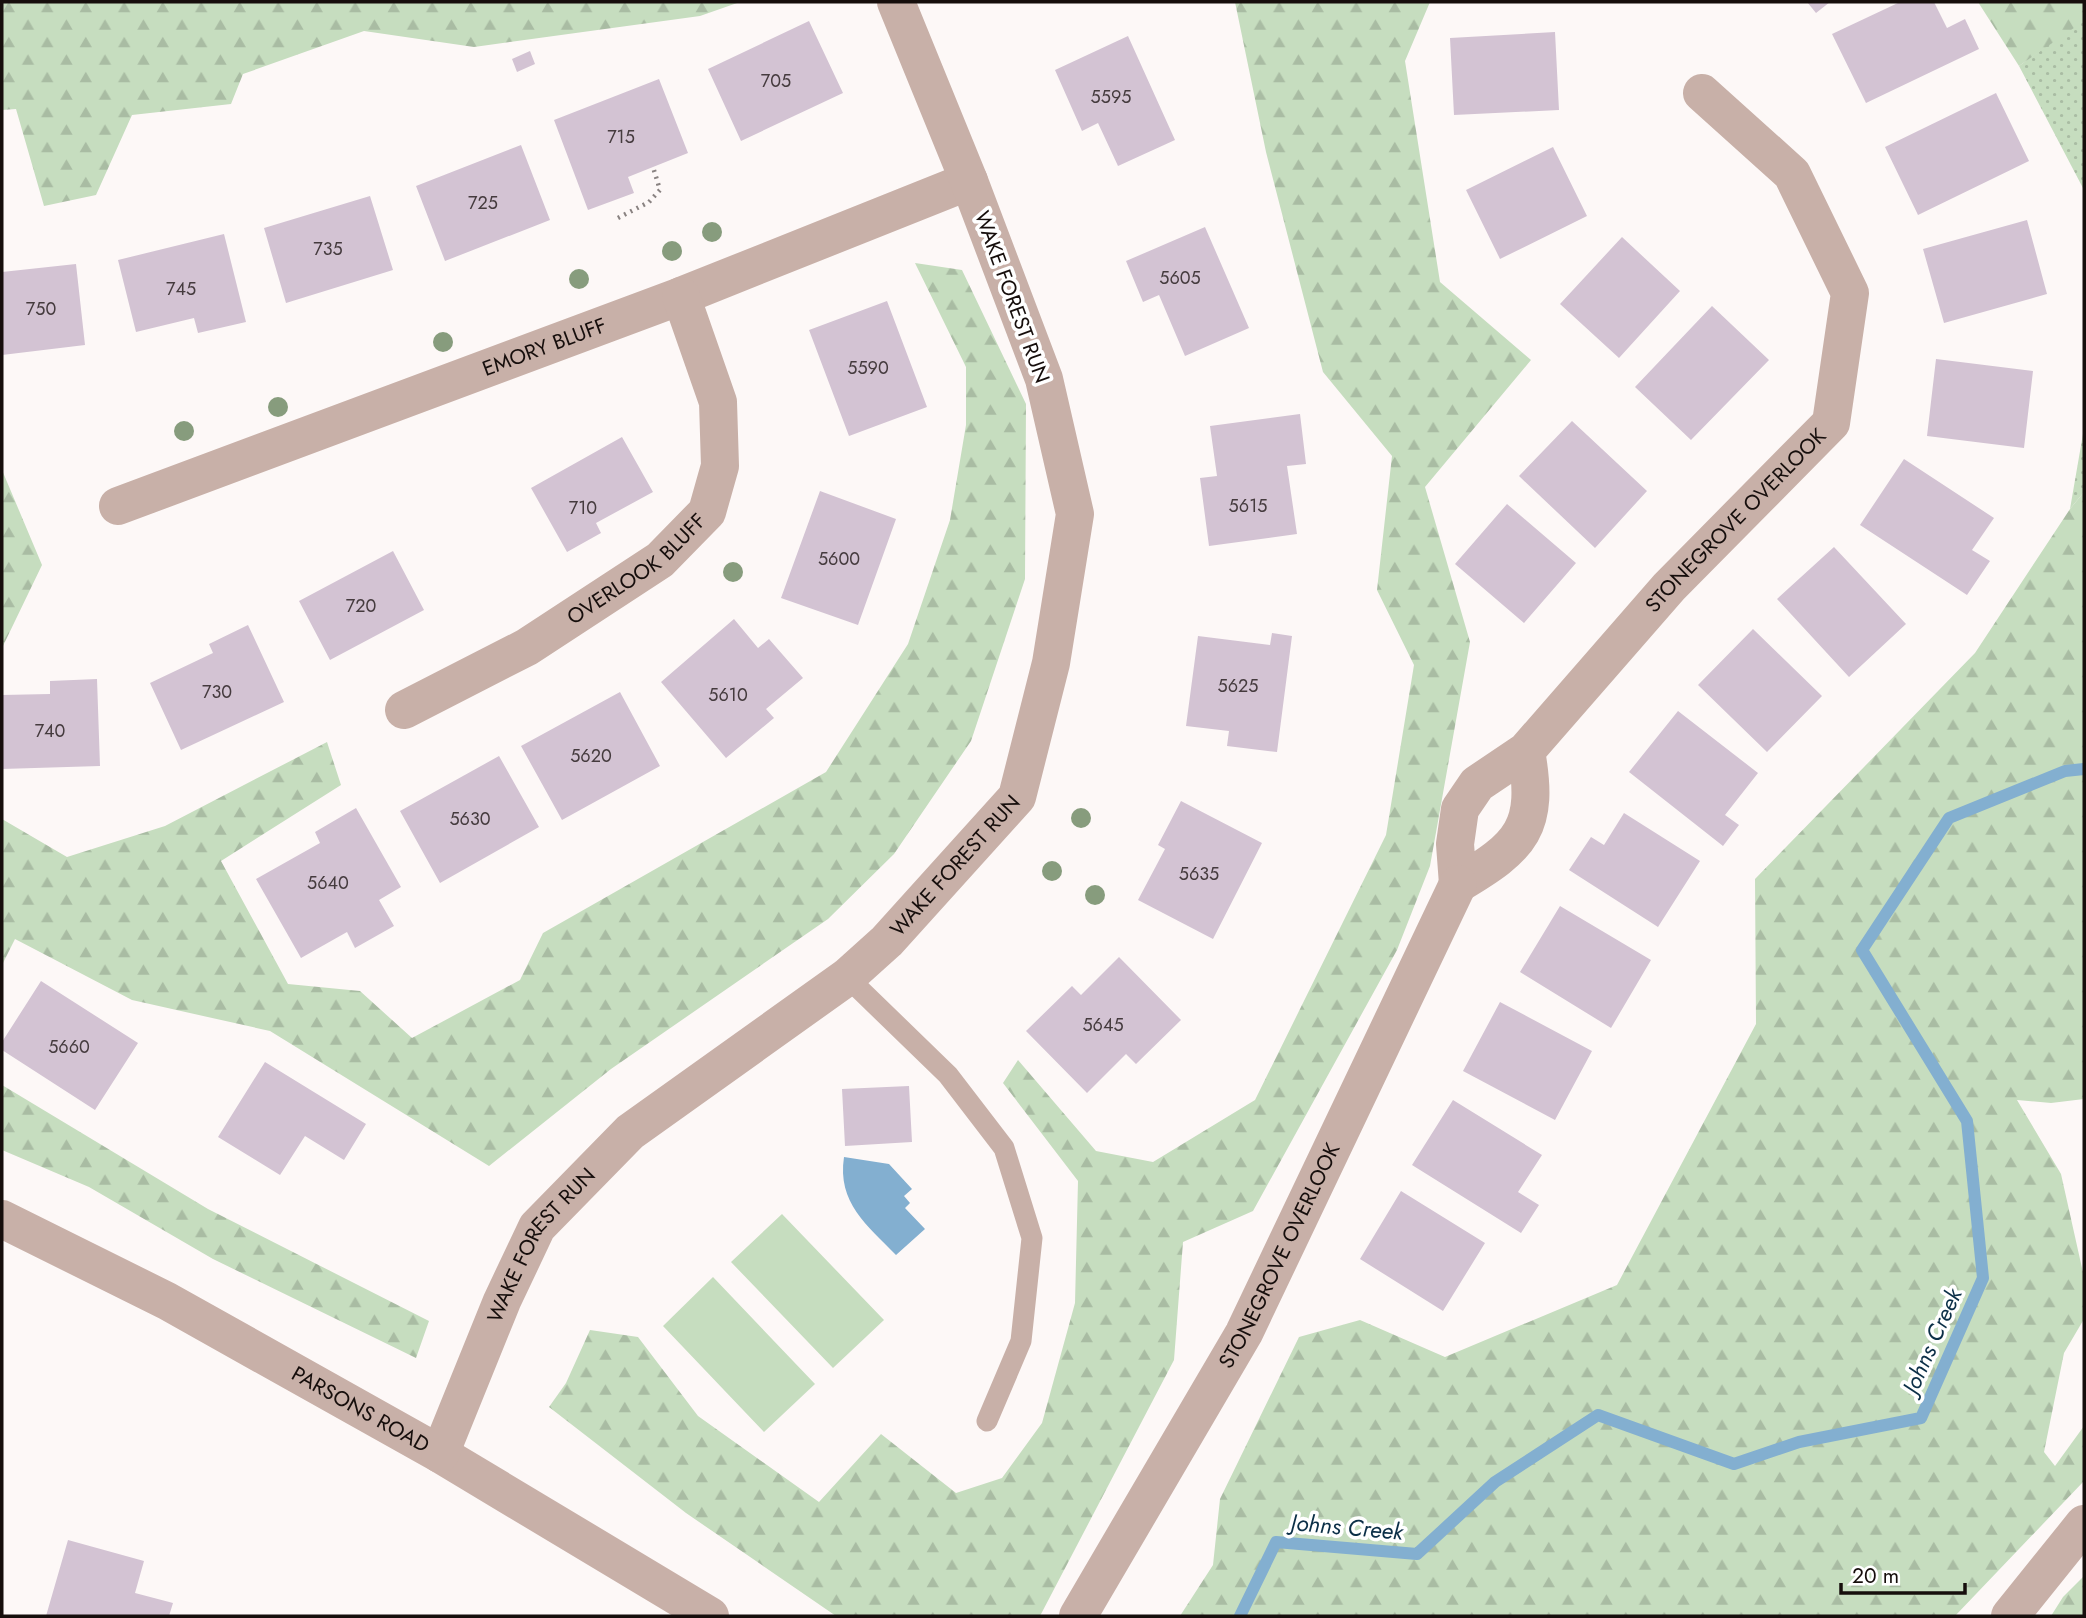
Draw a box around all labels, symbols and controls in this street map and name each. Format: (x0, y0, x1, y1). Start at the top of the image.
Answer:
house number: 705 (761, 68, 791, 94)
house number: 5595 (1091, 84, 1131, 110)
house number: 715 (607, 124, 635, 150)
house number: 725 (468, 190, 498, 216)
street label: WAKE FOREST RUN (967, 207, 1057, 387)
house number: 735 (313, 236, 343, 262)
house number: 5605 (1159, 265, 1201, 291)
house number: 745 (166, 276, 196, 302)
house number: 750 (26, 296, 56, 322)
street label: EMORY BLUFF (478, 310, 611, 384)
house number: 5590 (847, 355, 889, 381)
street label: STONEGROVE OVERLOOK (1638, 421, 1833, 619)
house number: 5615 (1229, 493, 1267, 519)
house number: 710 (569, 495, 597, 521)
street label: OVERLOOK BLUFF (561, 506, 713, 632)
house number: 5600 (818, 546, 860, 572)
house number: 720 (346, 593, 376, 619)
house number: 5625 (1218, 673, 1258, 699)
house number: 730 (202, 679, 232, 705)
house number: 5610 (708, 682, 748, 708)
house number: 740 (35, 718, 66, 744)
house number: 5620 (570, 743, 612, 769)
street label: WAKE FOREST RUN (883, 788, 1027, 943)
house number: 5630 (449, 806, 491, 832)
house number: 5635 (1179, 861, 1219, 887)
house number: 5640 (307, 870, 349, 896)
house number: 5645 (1082, 1012, 1124, 1038)
house number: 5660 (48, 1034, 90, 1060)
street label: STONEGROVE OVERLOOK (1211, 1138, 1347, 1374)
street label: WAKE FOREST RUN (480, 1161, 602, 1327)
water label: Johns Creek (1892, 1282, 1971, 1403)
street label: PARSONS ROAD (286, 1359, 435, 1460)
water label: Johns Creek (1286, 1505, 1406, 1549)
scale bar (1841, 1552, 1965, 1596)
text: 20 m (1852, 1561, 1899, 1591)

